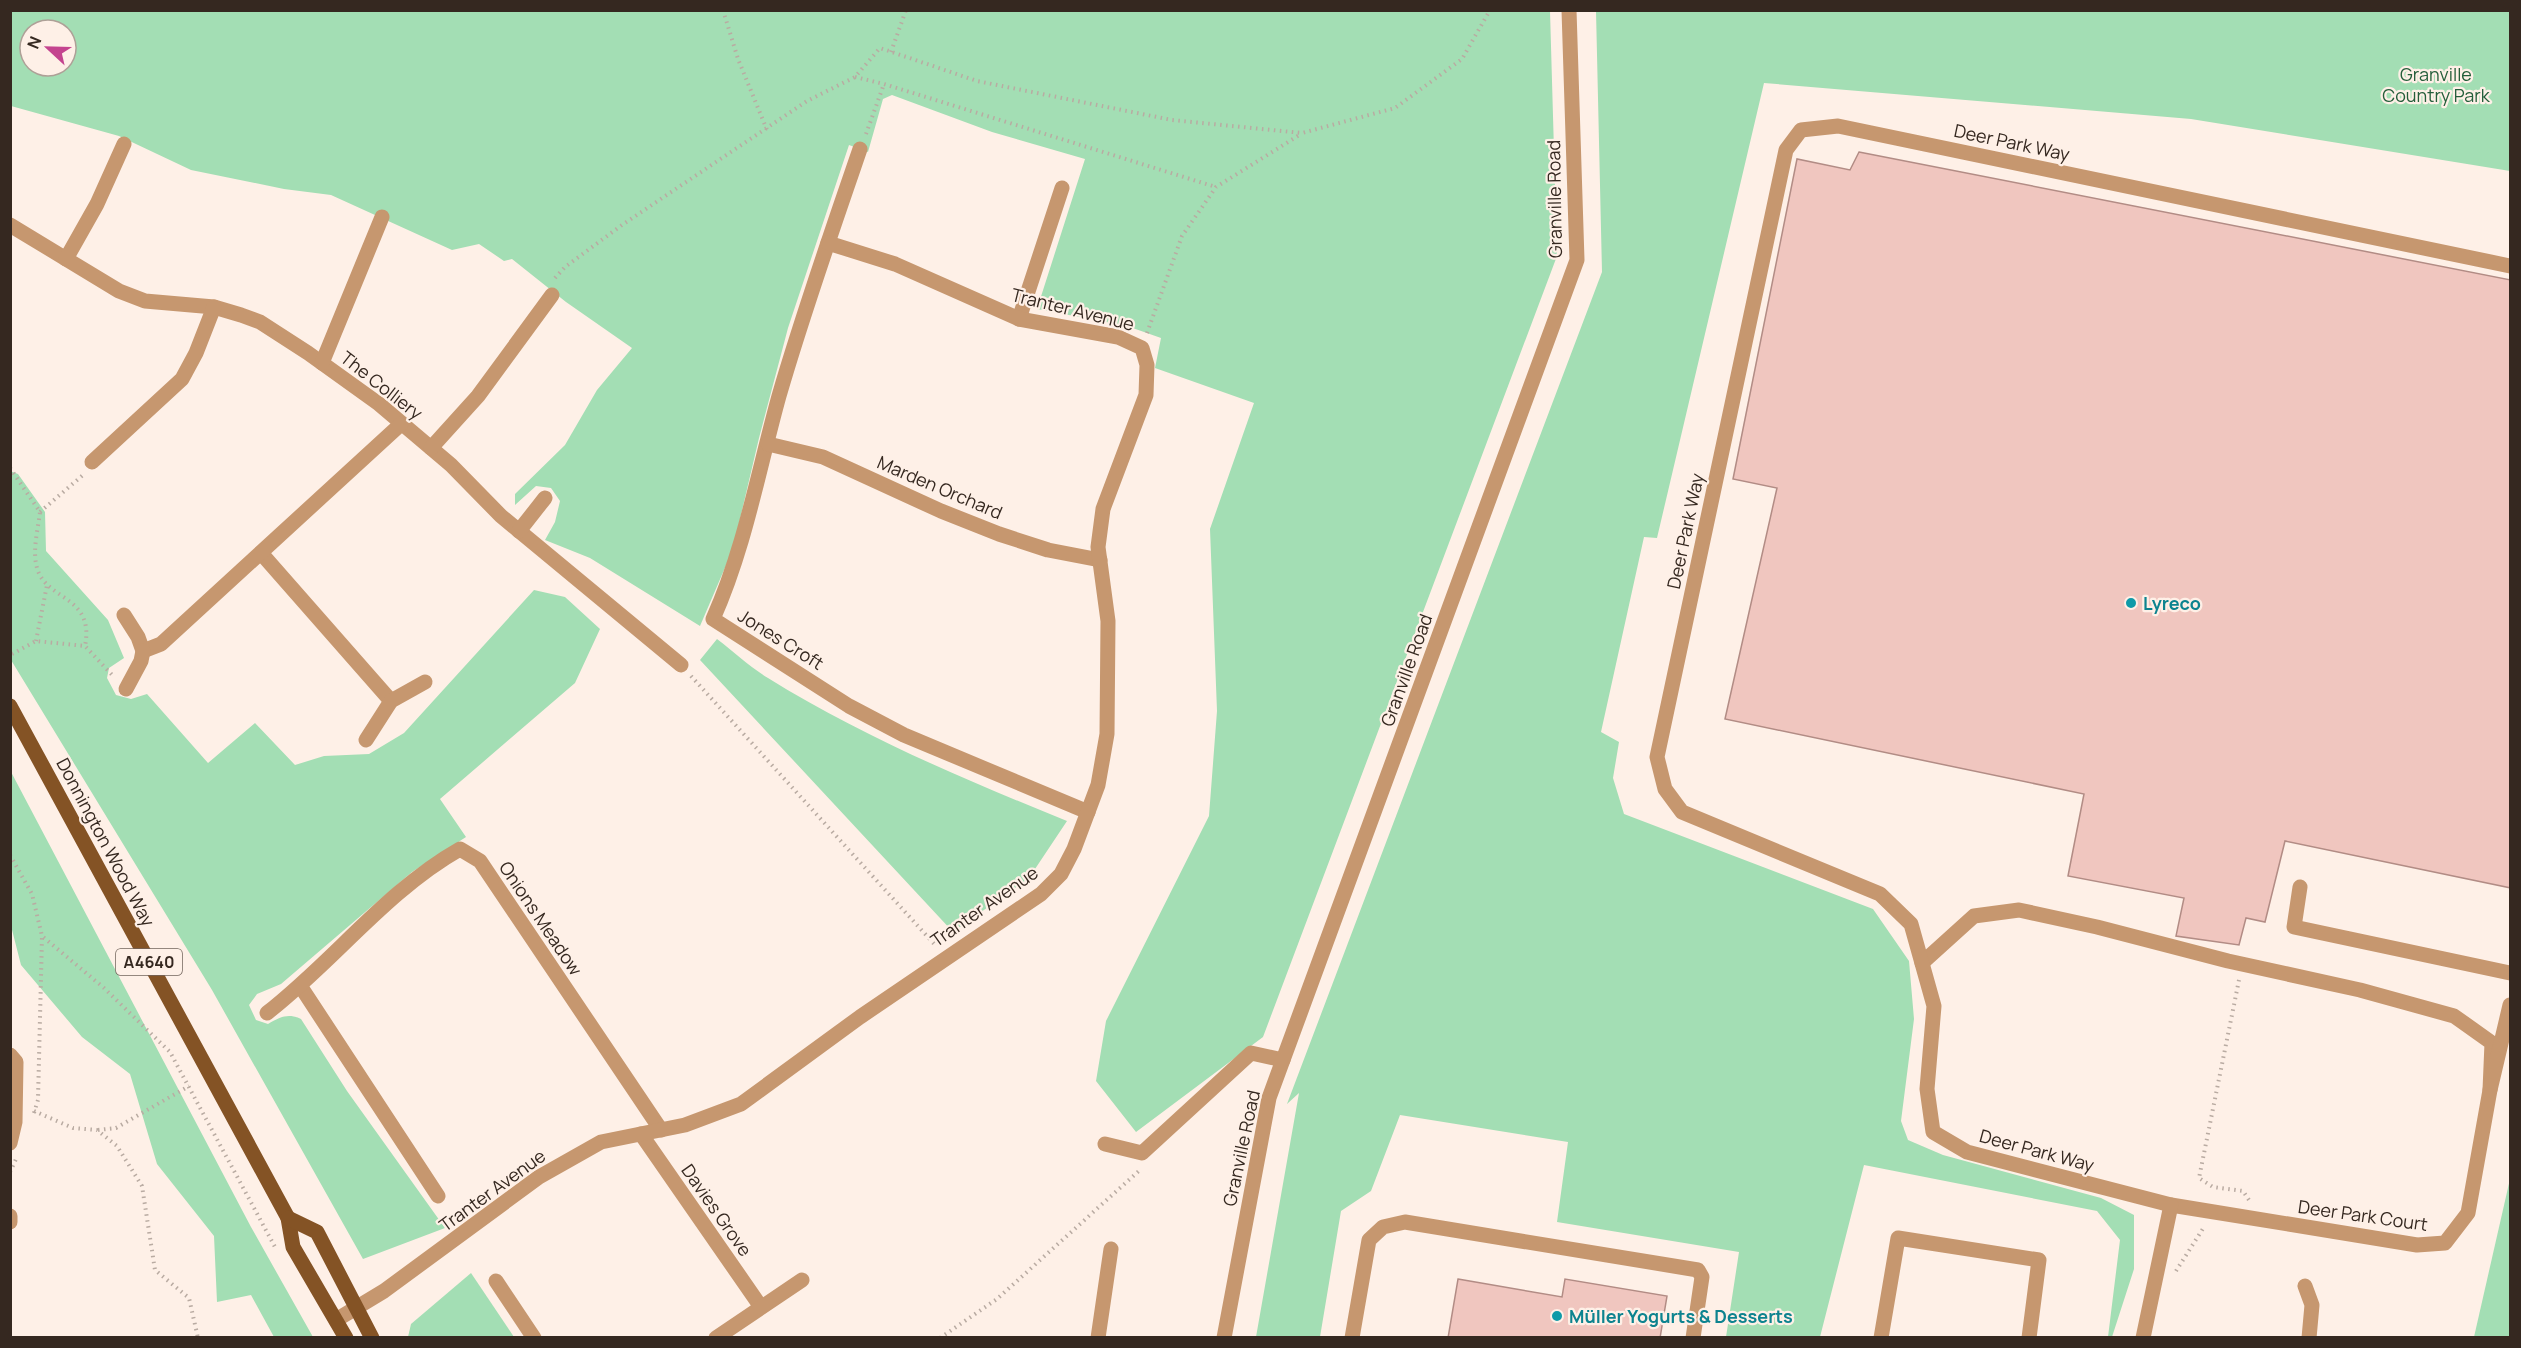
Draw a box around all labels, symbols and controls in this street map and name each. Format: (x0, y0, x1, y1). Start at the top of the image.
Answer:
north arrow (18, 18, 78, 78)
text: N (22, 33, 46, 52)
park label: Granville Country Park (2382, 62, 2491, 107)
street label: Deer Park Way (1952, 118, 2073, 166)
street label: Granville Road (1541, 140, 1567, 258)
street label: Tranter Avenue (1009, 282, 1137, 336)
street label: The Colliery (336, 345, 428, 425)
street label: Marden Orchard (874, 450, 1006, 524)
street label: Deer Park Way (1661, 470, 1709, 591)
place label: Lyreco (2143, 591, 2201, 615)
marker: Lyreco (2124, 596, 2138, 610)
street label: Jones Croft (734, 603, 828, 675)
street label: Granville Road (1375, 610, 1437, 730)
street label: Donnington Wood Way (51, 753, 161, 931)
street label: Onions Meadow (494, 856, 588, 980)
street label: Tranter Avenue (926, 860, 1042, 952)
road number: A4640 (116, 949, 182, 975)
street label: Granville Road (1217, 1088, 1265, 1208)
street label: Deer Park Way (1977, 1123, 2097, 1177)
street label: Tranter Avenue (434, 1143, 550, 1237)
street label: Davies Grove (676, 1159, 758, 1261)
street label: Deer Park Court (2297, 1194, 2429, 1236)
place label: Müller Yogurts & Desserts (1569, 1304, 1793, 1328)
marker: Müller Yogurts & Desserts (1550, 1309, 1564, 1323)

